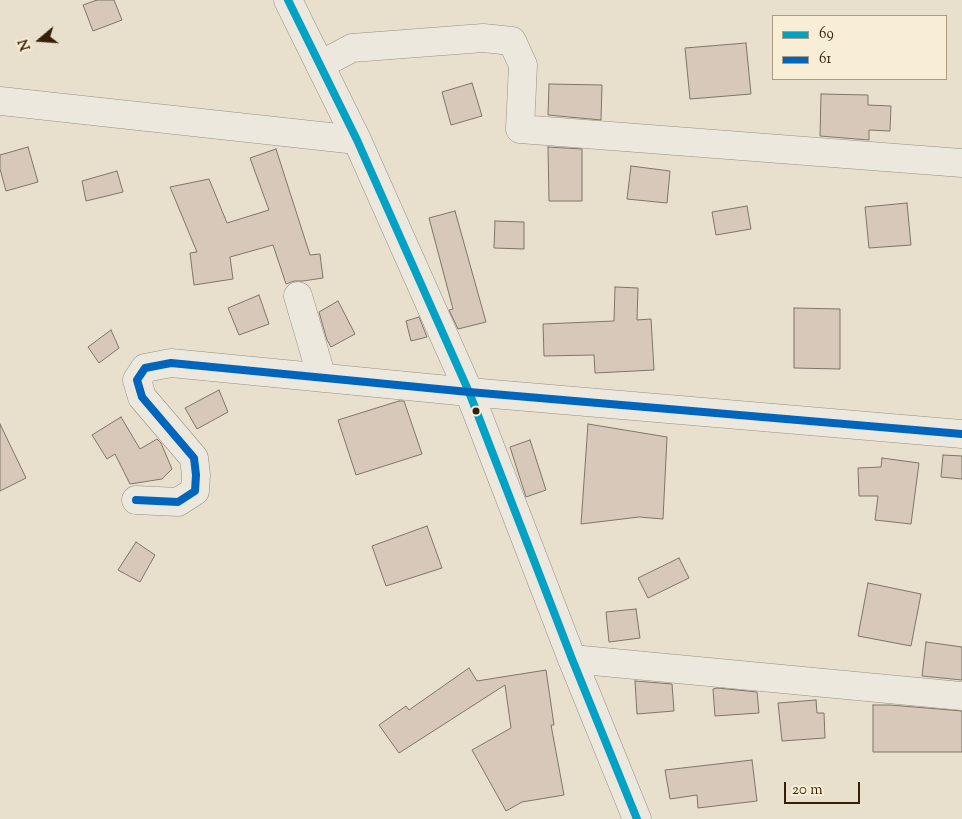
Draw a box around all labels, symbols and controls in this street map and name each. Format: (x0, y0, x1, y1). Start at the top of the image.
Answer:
north arrow (15, 15, 65, 65)
legend (772, 15, 947, 80)
text: 69 (819, 24, 834, 45)
text: N (14, 36, 37, 53)
text: 61 (819, 49, 831, 70)
unlabelled marker (471, 406, 481, 416)
scale bar (787, 772, 863, 804)
text: 20 m (792, 780, 823, 801)

